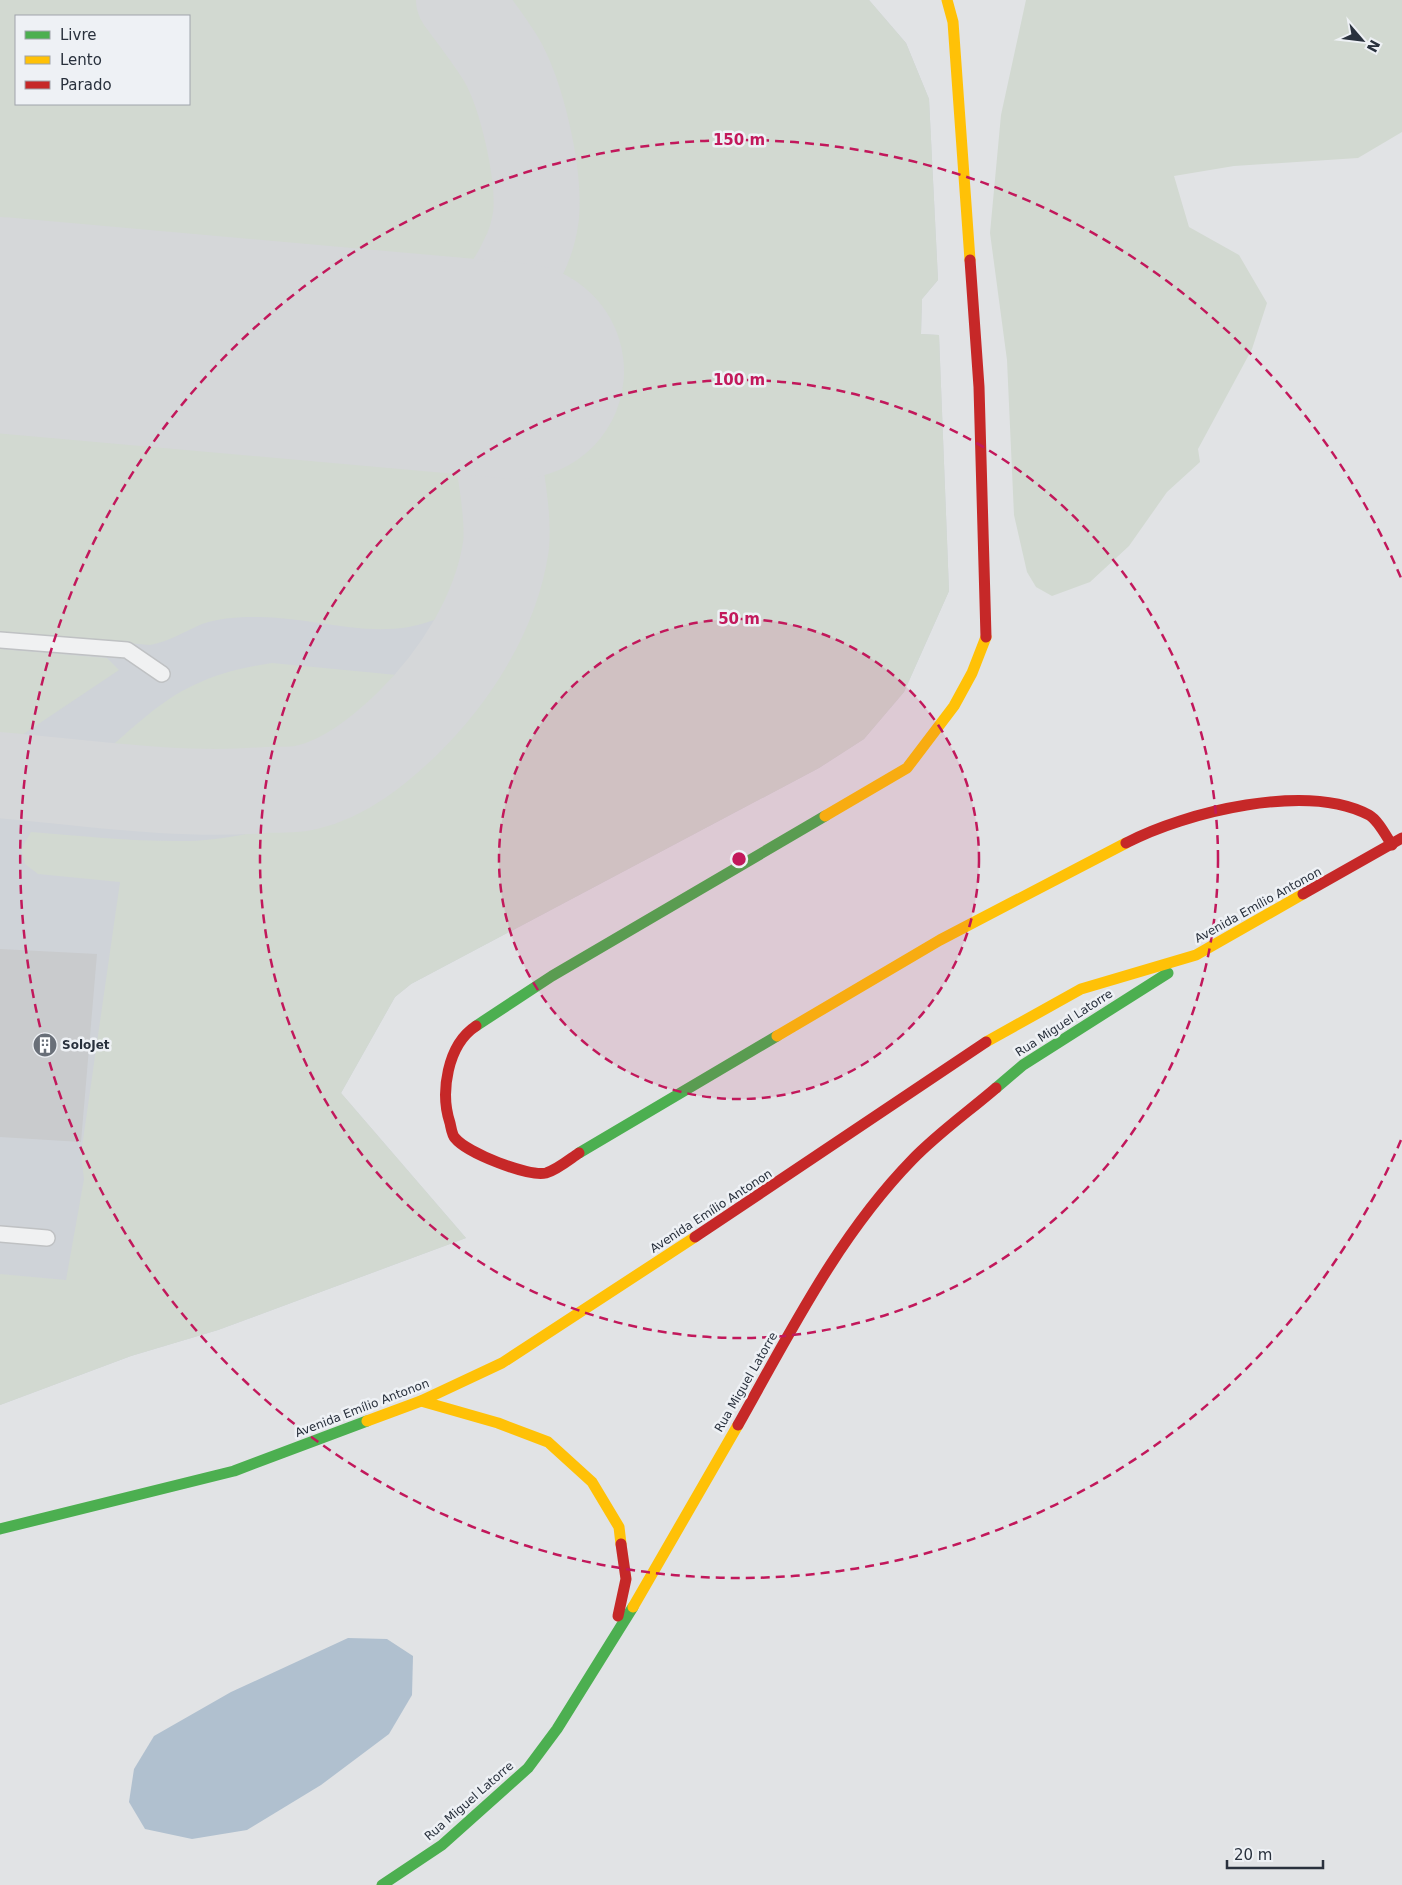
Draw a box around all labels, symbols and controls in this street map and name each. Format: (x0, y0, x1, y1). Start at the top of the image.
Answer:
legend (15, 15, 190, 105)
north arrow (1337, 15, 1387, 65)
text: Livre (60, 26, 96, 44)
text: N (1364, 37, 1383, 55)
text: Lento (60, 51, 102, 69)
text: Parado (60, 76, 112, 94)
text: 150 m (713, 131, 765, 149)
text: 100 m (713, 371, 765, 389)
text: 50 m (718, 610, 760, 628)
centre of rings (730, 850, 748, 868)
street label: Avenida Emílio Antonon (1192, 864, 1324, 946)
street label: Rua Miguel Latorre (1013, 986, 1115, 1060)
building icon: SoloJet (32, 1032, 58, 1058)
place label: SoloJet (62, 1038, 110, 1052)
street label: Avenida Emílio Antonon (647, 1166, 775, 1256)
street label: Rua Miguel Latorre (712, 1330, 780, 1434)
street label: Avenida Emílio Antonon (293, 1376, 431, 1440)
street label: Rua Miguel Latorre (422, 1759, 516, 1843)
scale bar (1227, 1838, 1323, 1870)
text: 20 m (1234, 1846, 1272, 1864)

